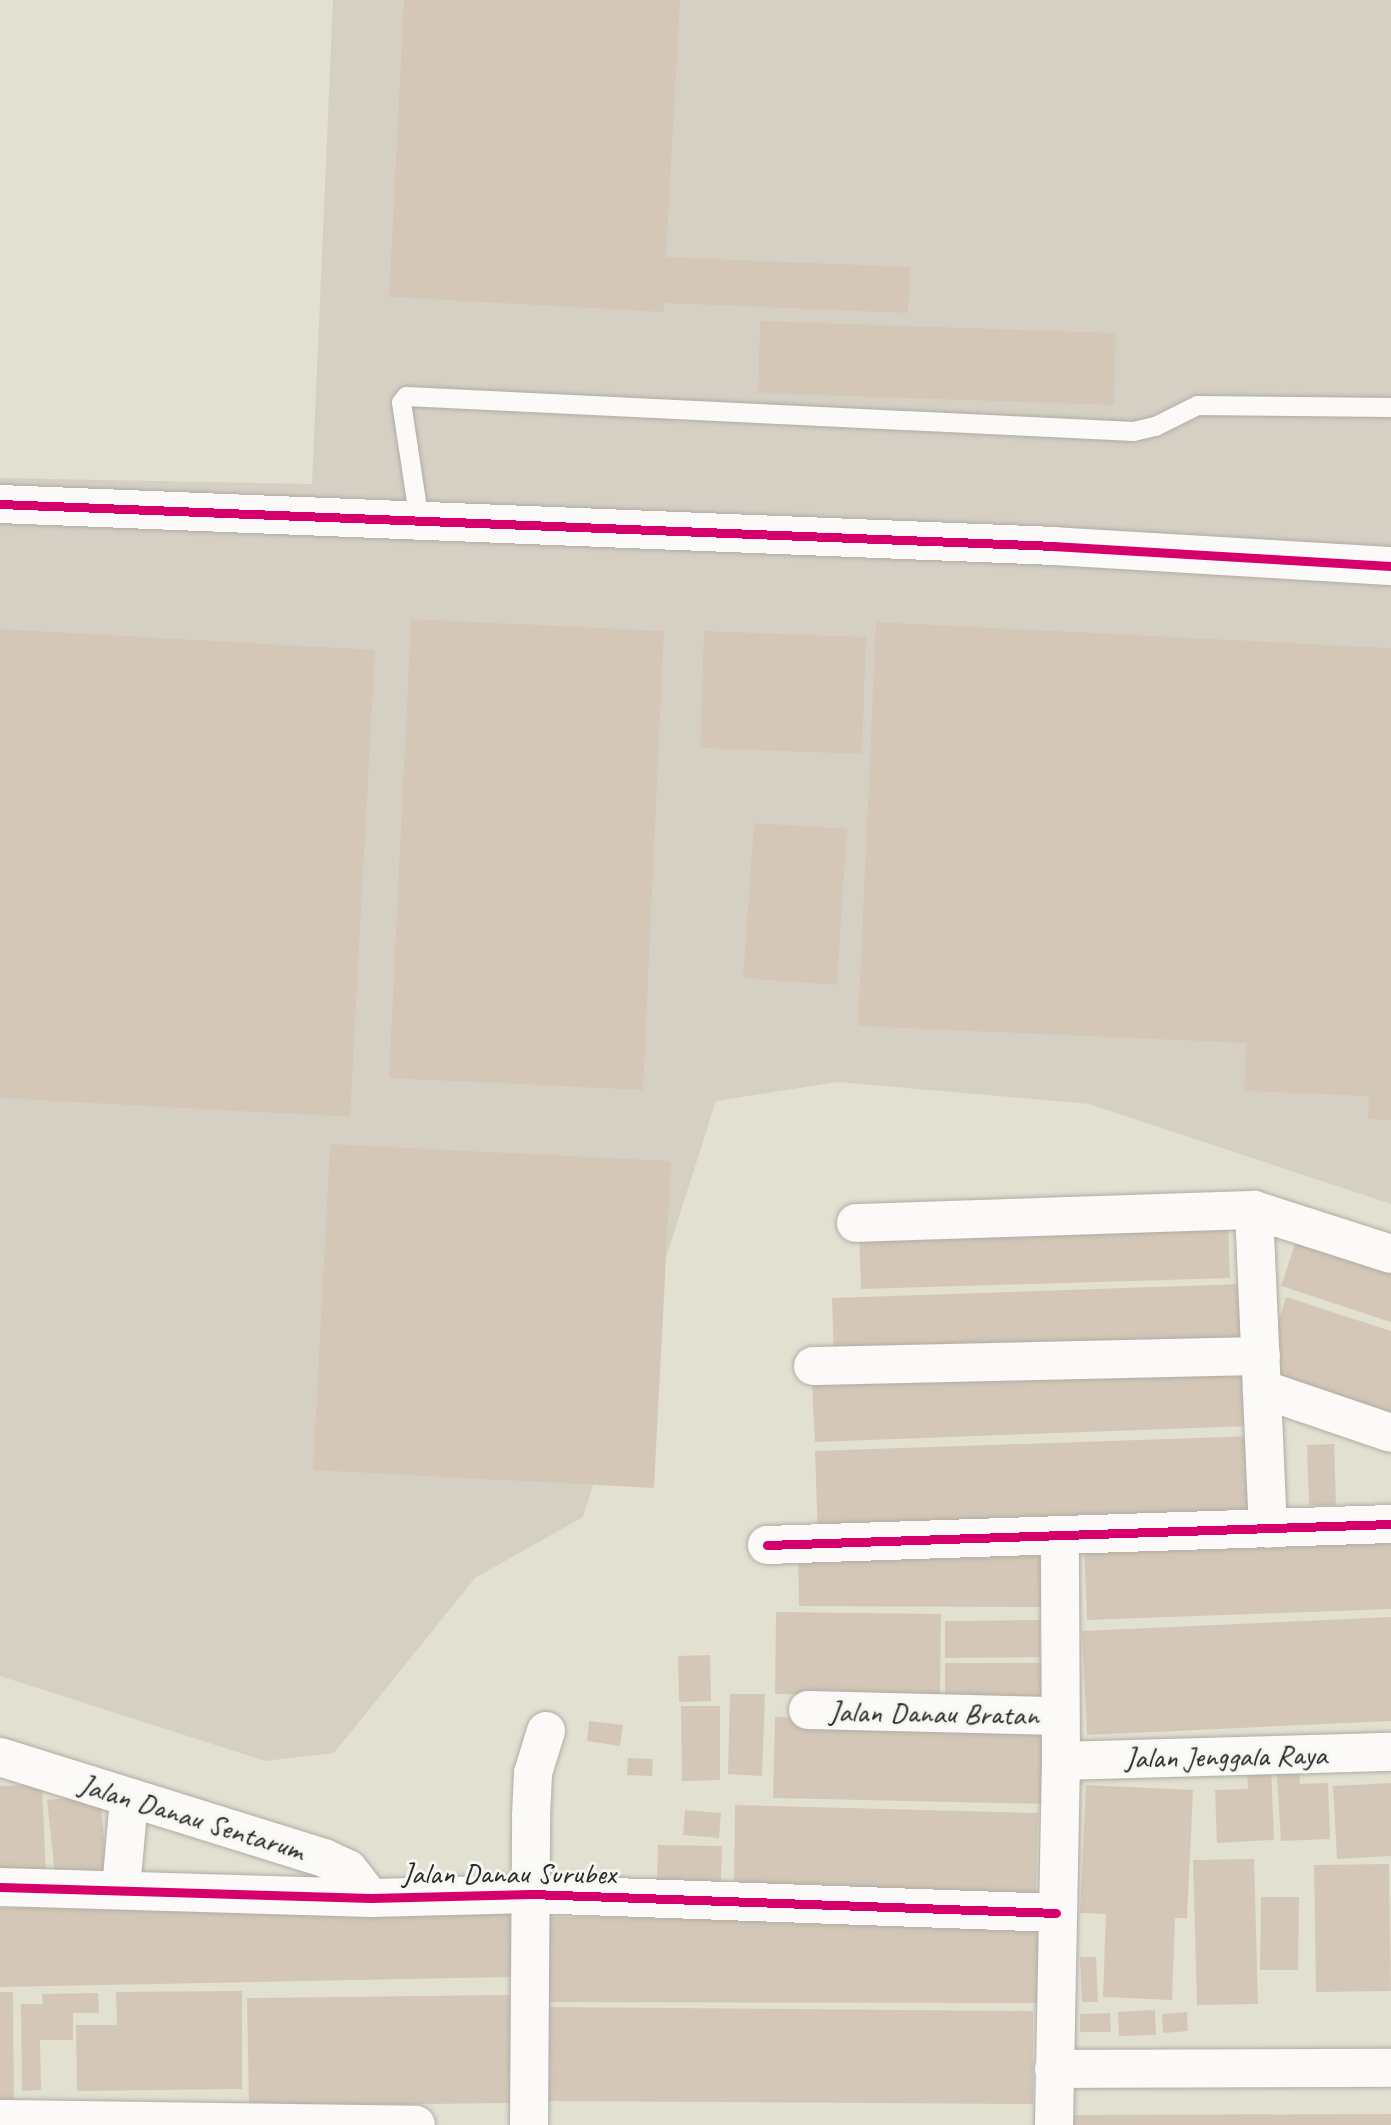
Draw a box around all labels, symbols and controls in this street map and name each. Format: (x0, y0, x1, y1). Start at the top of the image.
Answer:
street label: Jalan Danau Bratan (829, 1693, 1039, 1733)
street label: Jalan Jenggala Raya (1125, 1736, 1327, 1776)
street label: Jalan Danau Sentarum (76, 1766, 308, 1868)
street label: Jalan Danau Surubex (402, 1855, 616, 1891)

